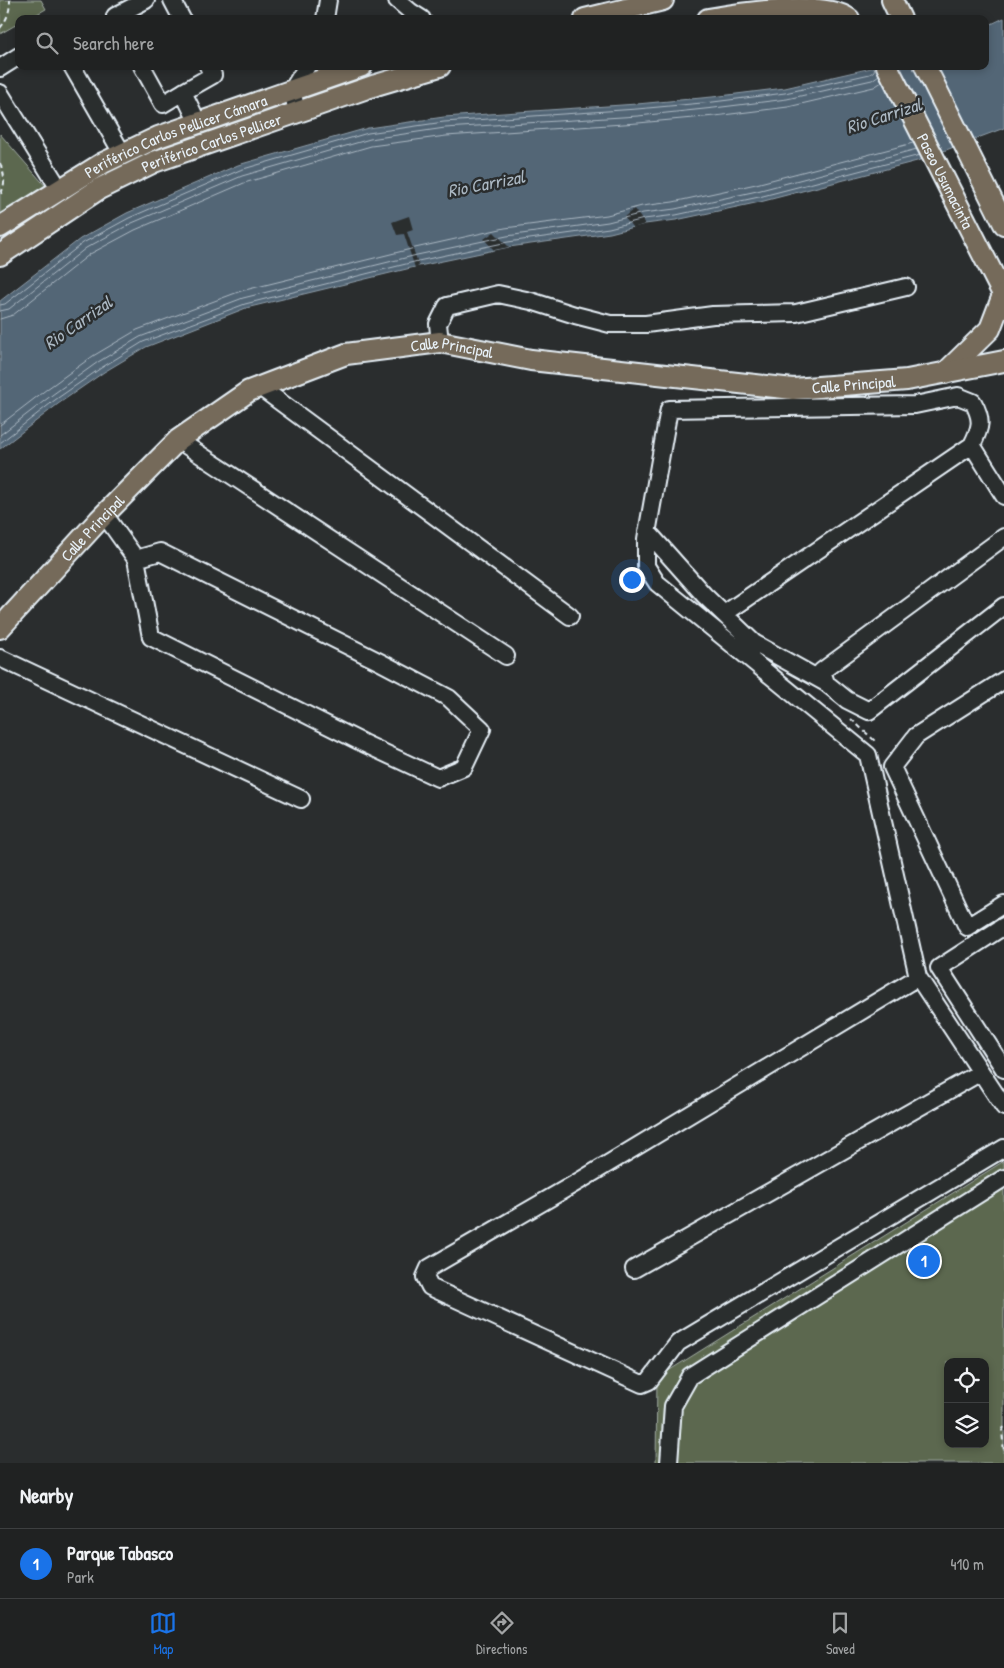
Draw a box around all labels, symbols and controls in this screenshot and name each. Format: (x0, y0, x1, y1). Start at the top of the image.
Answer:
search box (15, 15, 989, 70)
icon: search (33, 29, 61, 57)
text: Search here (73, 30, 154, 56)
street label: Periférico Carlos Pellicer Cámara (82, 90, 270, 184)
water label: Rio Carrizal (843, 91, 926, 139)
street label: Periférico Carlos Pellicer (140, 109, 284, 177)
street label: Paseo Usumacinta (912, 130, 979, 232)
water label: Rio Carrizal (445, 164, 528, 203)
water label: Rio Carrizal (39, 289, 118, 355)
street label: Calle Principal (409, 331, 496, 363)
street label: Calle Principal (811, 370, 897, 398)
street label: Calle Principal (55, 489, 129, 566)
your location (619, 567, 645, 593)
pin: 1 (908, 1242, 940, 1280)
map controls (944, 1358, 989, 1448)
button: locate (944, 1358, 989, 1403)
button: layers (944, 1403, 989, 1448)
text: Nearby (20, 1481, 73, 1510)
text: Parque Tabasco (67, 1540, 173, 1566)
text: 1 (33, 1553, 39, 1575)
text: 410 m (950, 1553, 984, 1575)
text: Park (67, 1566, 94, 1588)
tab: Map (149, 1609, 177, 1658)
tab: Directions (476, 1609, 527, 1658)
tab: Saved (826, 1609, 855, 1658)

